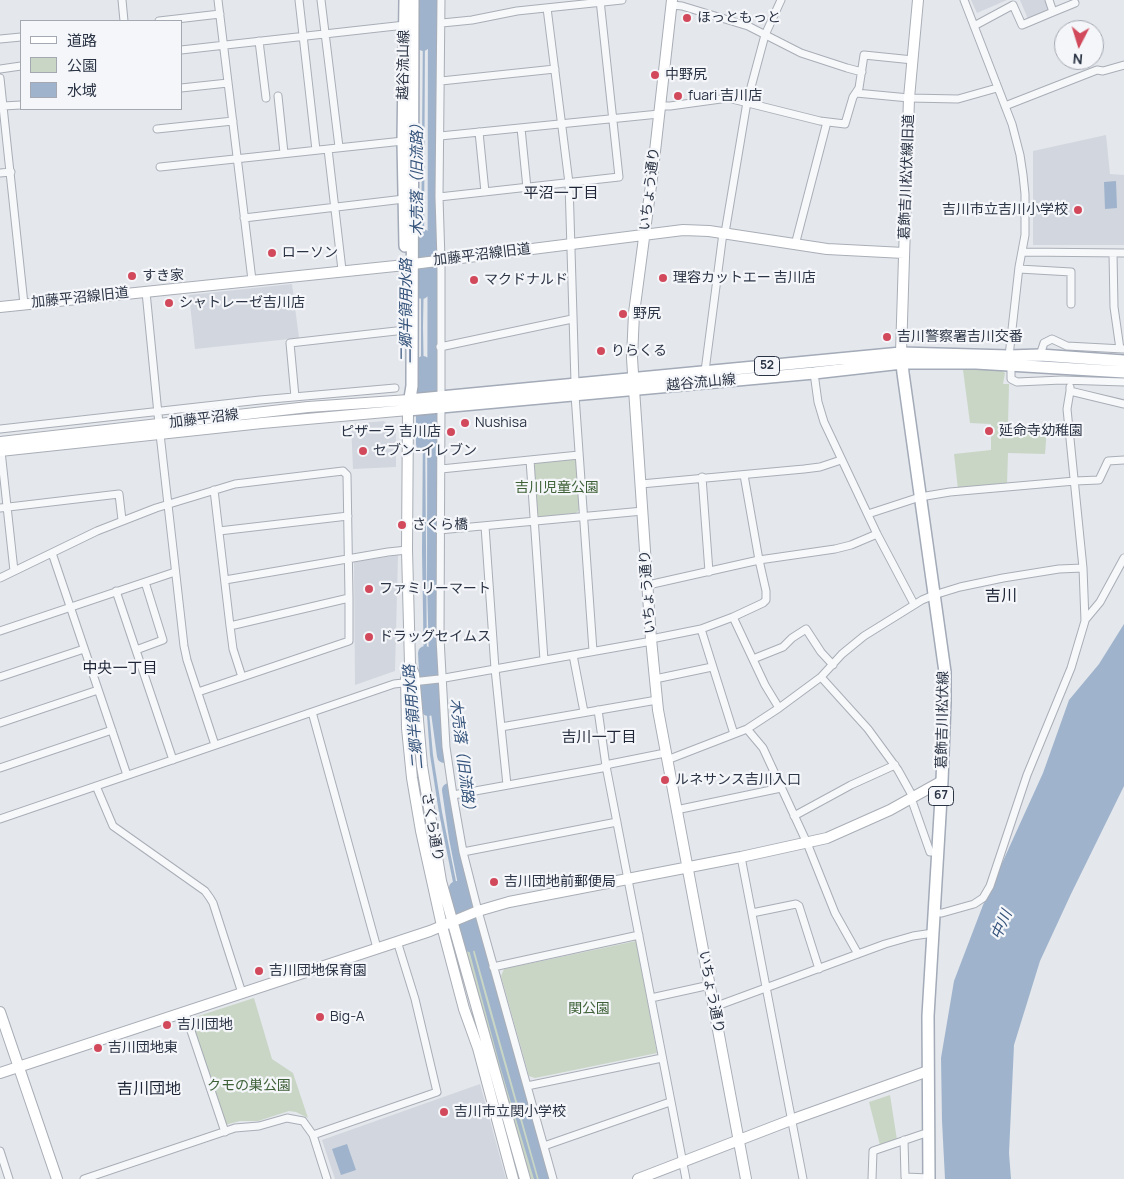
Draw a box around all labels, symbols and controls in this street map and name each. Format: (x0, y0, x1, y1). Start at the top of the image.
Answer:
place label: ほっともっと (697, 10, 781, 26)
marker: ほっともっと (681, 12, 693, 24)
legend (20, 20, 182, 110)
north arrow (1054, 20, 1104, 70)
text: 道路 (67, 30, 97, 51)
street label: 越谷流山線 (395, 30, 413, 100)
text: N (1072, 50, 1084, 69)
text: 公園 (67, 55, 97, 76)
place label: 中野尻 (665, 67, 707, 83)
marker: 中野尻 (649, 69, 661, 81)
text: 水域 (67, 80, 97, 101)
place label: fuari 吉川店 (688, 88, 762, 104)
marker: fuari 吉川店 (672, 90, 684, 102)
street label: 葛飾吉川松伏線旧道 (896, 114, 918, 240)
water label: 木売落（旧流路） (409, 116, 427, 236)
street label: いちょう通り (637, 146, 663, 232)
district label: 平沼一丁目 (524, 185, 598, 203)
place label: 吉川市立吉川小学校 (942, 202, 1068, 218)
marker: 吉川市立吉川小学校 (1072, 204, 1084, 216)
street label: 加藤平沼線旧道 (432, 241, 532, 269)
place label: ローソン (282, 245, 338, 261)
marker: ローソン (266, 247, 278, 259)
water label: 二郷半領用水路 (398, 259, 416, 363)
place label: すき家 (142, 268, 184, 284)
marker: すき家 (126, 270, 138, 282)
place label: 理容カットエー 吉川店 (673, 270, 816, 286)
place label: マクドナルド (484, 272, 568, 288)
marker: 理容カットエー 吉川店 (657, 272, 669, 284)
marker: マクドナルド (468, 274, 480, 286)
street label: 加藤平沼線旧道 (30, 285, 130, 311)
place label: シャトレーゼ吉川店 (179, 295, 305, 311)
marker: シャトレーゼ吉川店 (163, 297, 175, 309)
place label: 野尻 (633, 306, 661, 322)
marker: 野尻 (617, 308, 629, 320)
place label: 吉川警察署吉川交番 (897, 329, 1023, 345)
marker: 吉川警察署吉川交番 (881, 331, 893, 343)
place label: りらくる (611, 343, 667, 359)
marker: りらくる (595, 345, 607, 357)
road number: 52 (754, 356, 780, 376)
street label: 越谷流山線 (665, 372, 737, 394)
street label: 加藤平沼線 (168, 406, 240, 432)
place label: Nushisa (475, 415, 527, 431)
marker: Nushisa (459, 417, 471, 429)
place label: 延命寺幼稚園 (999, 423, 1083, 439)
place label: ピザーラ 吉川店 (340, 424, 441, 440)
marker: 延命寺幼稚園 (983, 425, 995, 437)
marker: ピザーラ 吉川店 (445, 426, 457, 438)
place label: セブン-イレブン (373, 443, 477, 459)
marker: セブン-イレブン (357, 445, 369, 457)
park label: 吉川児童公園 (515, 480, 599, 496)
place label: さくら橋 (412, 517, 468, 533)
marker: さくら橋 (396, 519, 408, 531)
street label: いちょう通り (637, 550, 659, 634)
place label: ファミリーマート (379, 581, 491, 597)
marker: ファミリーマート (363, 583, 375, 595)
district label: 吉川 (985, 587, 1017, 607)
place label: ドラッグセイムス (379, 629, 491, 645)
marker: ドラッグセイムス (363, 631, 375, 643)
district label: 中央一丁目 (83, 660, 157, 678)
water label: 二郷半領用水路 (400, 664, 428, 770)
street label: 葛飾吉川松伏線 (934, 671, 952, 769)
water label: 木売落（旧流路） (446, 697, 478, 819)
district label: 吉川一丁目 (562, 729, 636, 747)
place label: ルネサンス吉川入口 (675, 772, 801, 788)
marker: ルネサンス吉川入口 (659, 774, 671, 786)
road number: 67 (928, 786, 954, 806)
street label: さくら通り (418, 791, 446, 863)
place label: 吉川団地前郵便局 (504, 874, 616, 890)
marker: 吉川団地前郵便局 (488, 876, 500, 888)
water label: 中川 (988, 908, 1016, 942)
street label: いちょう通り (695, 949, 727, 1035)
place label: 吉川団地保育園 (269, 963, 367, 979)
marker: 吉川団地保育園 (253, 965, 265, 977)
park label: 関公園 (568, 1001, 610, 1017)
place label: Big-A (330, 1009, 365, 1025)
marker: Big-A (314, 1011, 326, 1023)
place label: 吉川団地 (177, 1017, 233, 1033)
marker: 吉川団地 (161, 1019, 173, 1031)
place label: 吉川団地東 (108, 1040, 178, 1056)
marker: 吉川団地東 (92, 1042, 104, 1054)
park label: クモの巣公園 (207, 1078, 291, 1094)
district label: 吉川団地 (117, 1080, 181, 1100)
place label: 吉川市立関小学校 (454, 1104, 566, 1120)
marker: 吉川市立関小学校 (438, 1106, 450, 1118)

